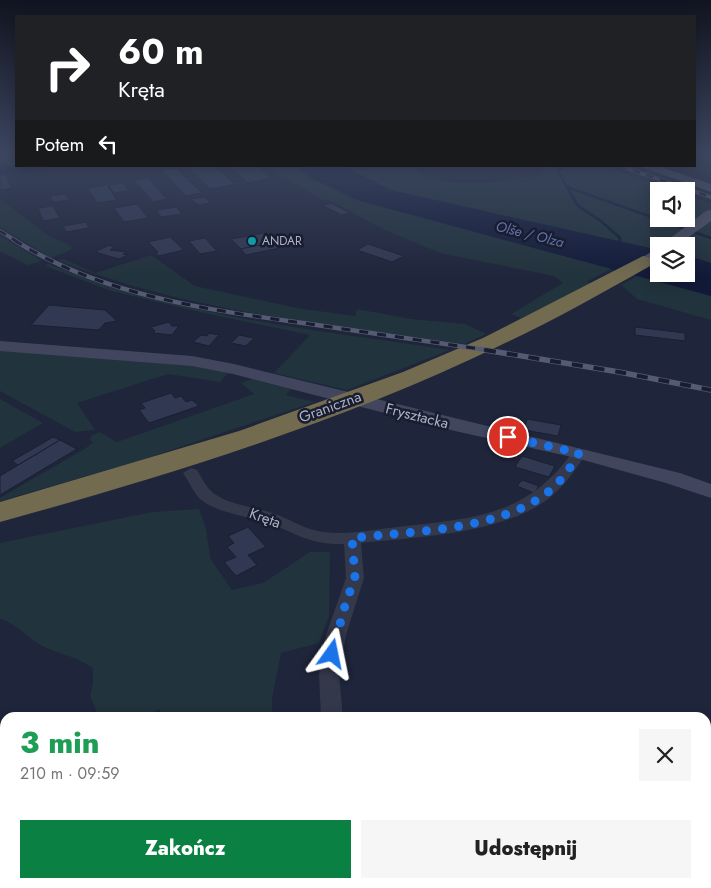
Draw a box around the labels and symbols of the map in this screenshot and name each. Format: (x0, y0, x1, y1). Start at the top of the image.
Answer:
water label: Olše / Olza (494, 216, 566, 252)
place label: ANDAR (262, 232, 302, 250)
marker: ANDAR (246, 235, 258, 247)
street label: Graniczna (296, 386, 364, 428)
street label: Frysztacka (383, 398, 451, 434)
pin (487, 416, 529, 458)
street label: Kręta (246, 502, 284, 534)
position arrow (305, 627, 357, 679)

